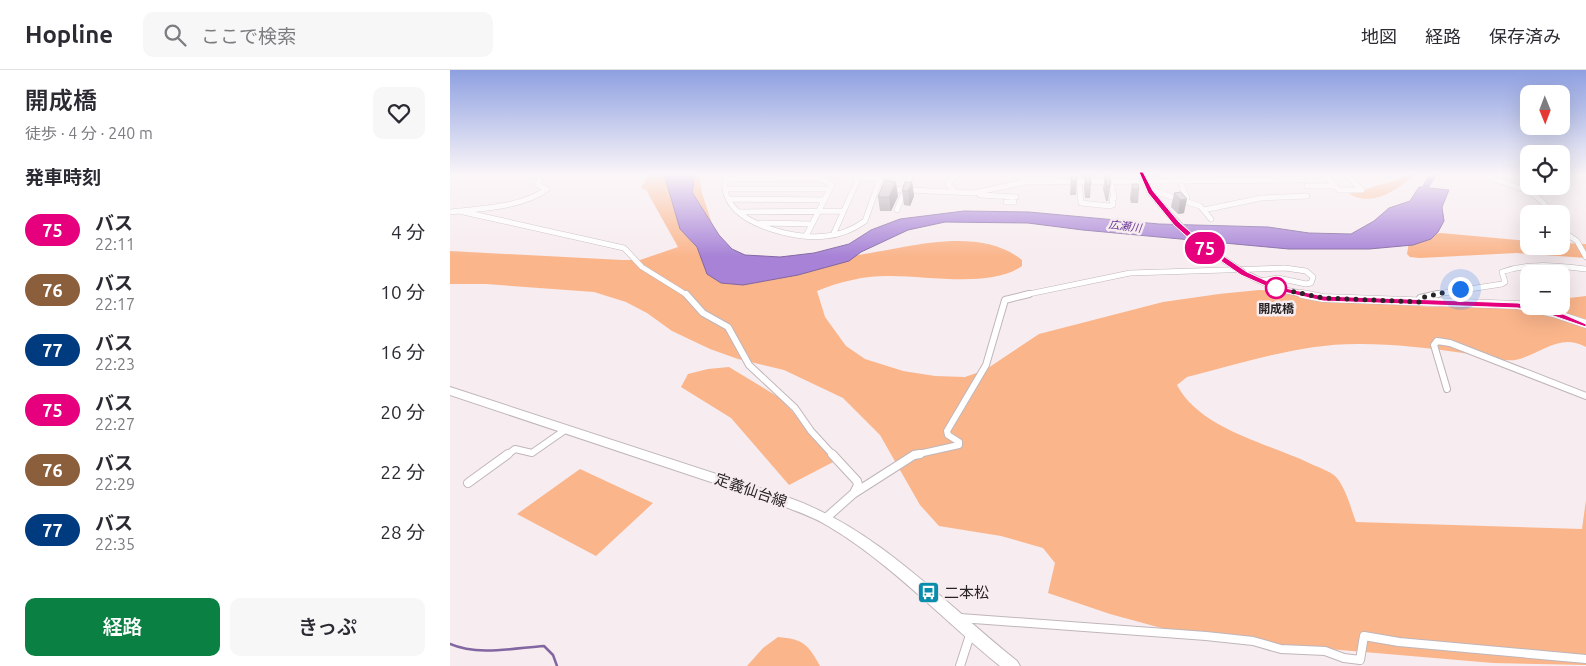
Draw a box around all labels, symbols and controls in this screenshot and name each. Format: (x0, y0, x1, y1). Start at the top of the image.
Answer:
search box (143, 12, 493, 57)
text: Hopline (25, 21, 113, 48)
icon: search (161, 21, 189, 49)
text: ここで検索 (201, 25, 296, 47)
text: 地図 (1361, 26, 1397, 46)
text: 経路 (1425, 26, 1461, 46)
text: 保存済み (1489, 26, 1561, 46)
north arrow (1520, 85, 1570, 135)
map controls (1520, 85, 1570, 315)
text: 開成橋 (25, 87, 97, 114)
button: heart (373, 87, 425, 139)
text: 徒歩 · 4 分 · 240 m (25, 124, 153, 142)
button: locate (1520, 145, 1570, 195)
text: 発車時刻 (25, 166, 101, 188)
button: + (1520, 205, 1570, 255)
text: バス (95, 212, 133, 234)
water label: 広瀬川 (1108, 218, 1143, 234)
text: 75 (42, 220, 63, 240)
text: 4 分 (391, 221, 425, 243)
line badge: 75 (1182, 232, 1228, 264)
text: 22:11 (95, 235, 135, 253)
text: 75 (1195, 238, 1215, 258)
button: − (1520, 265, 1570, 315)
text: バス (95, 272, 133, 294)
marker: 開成橋 (1265, 277, 1287, 299)
your location (1448, 277, 1473, 302)
text: 76 (42, 280, 63, 300)
text: 10 分 (380, 281, 425, 303)
text: 22:17 (95, 295, 135, 313)
place label: 開成橋 (1258, 302, 1295, 315)
text: バス (95, 332, 133, 354)
text: 77 (42, 340, 63, 360)
text: 16 分 (380, 341, 425, 363)
text: 22:23 (95, 355, 135, 373)
text: バス (95, 392, 133, 414)
text: 75 (42, 400, 63, 420)
text: 20 分 (380, 401, 425, 423)
text: 22:27 (95, 415, 135, 433)
text: バス (95, 452, 133, 474)
text: 76 (42, 460, 63, 480)
text: 22 分 (380, 461, 425, 483)
street label: 定義仙台線 (713, 470, 789, 510)
text: 22:29 (95, 475, 135, 493)
text: バス (95, 512, 133, 534)
text: 77 (42, 520, 63, 540)
text: 28 分 (380, 521, 425, 543)
text: 22:35 (95, 535, 135, 553)
bus stop icon: 二本松 (916, 580, 940, 604)
place label: 二本松 (944, 584, 989, 601)
button: 経路 (25, 598, 220, 656)
button: きっぷ (230, 598, 425, 656)

